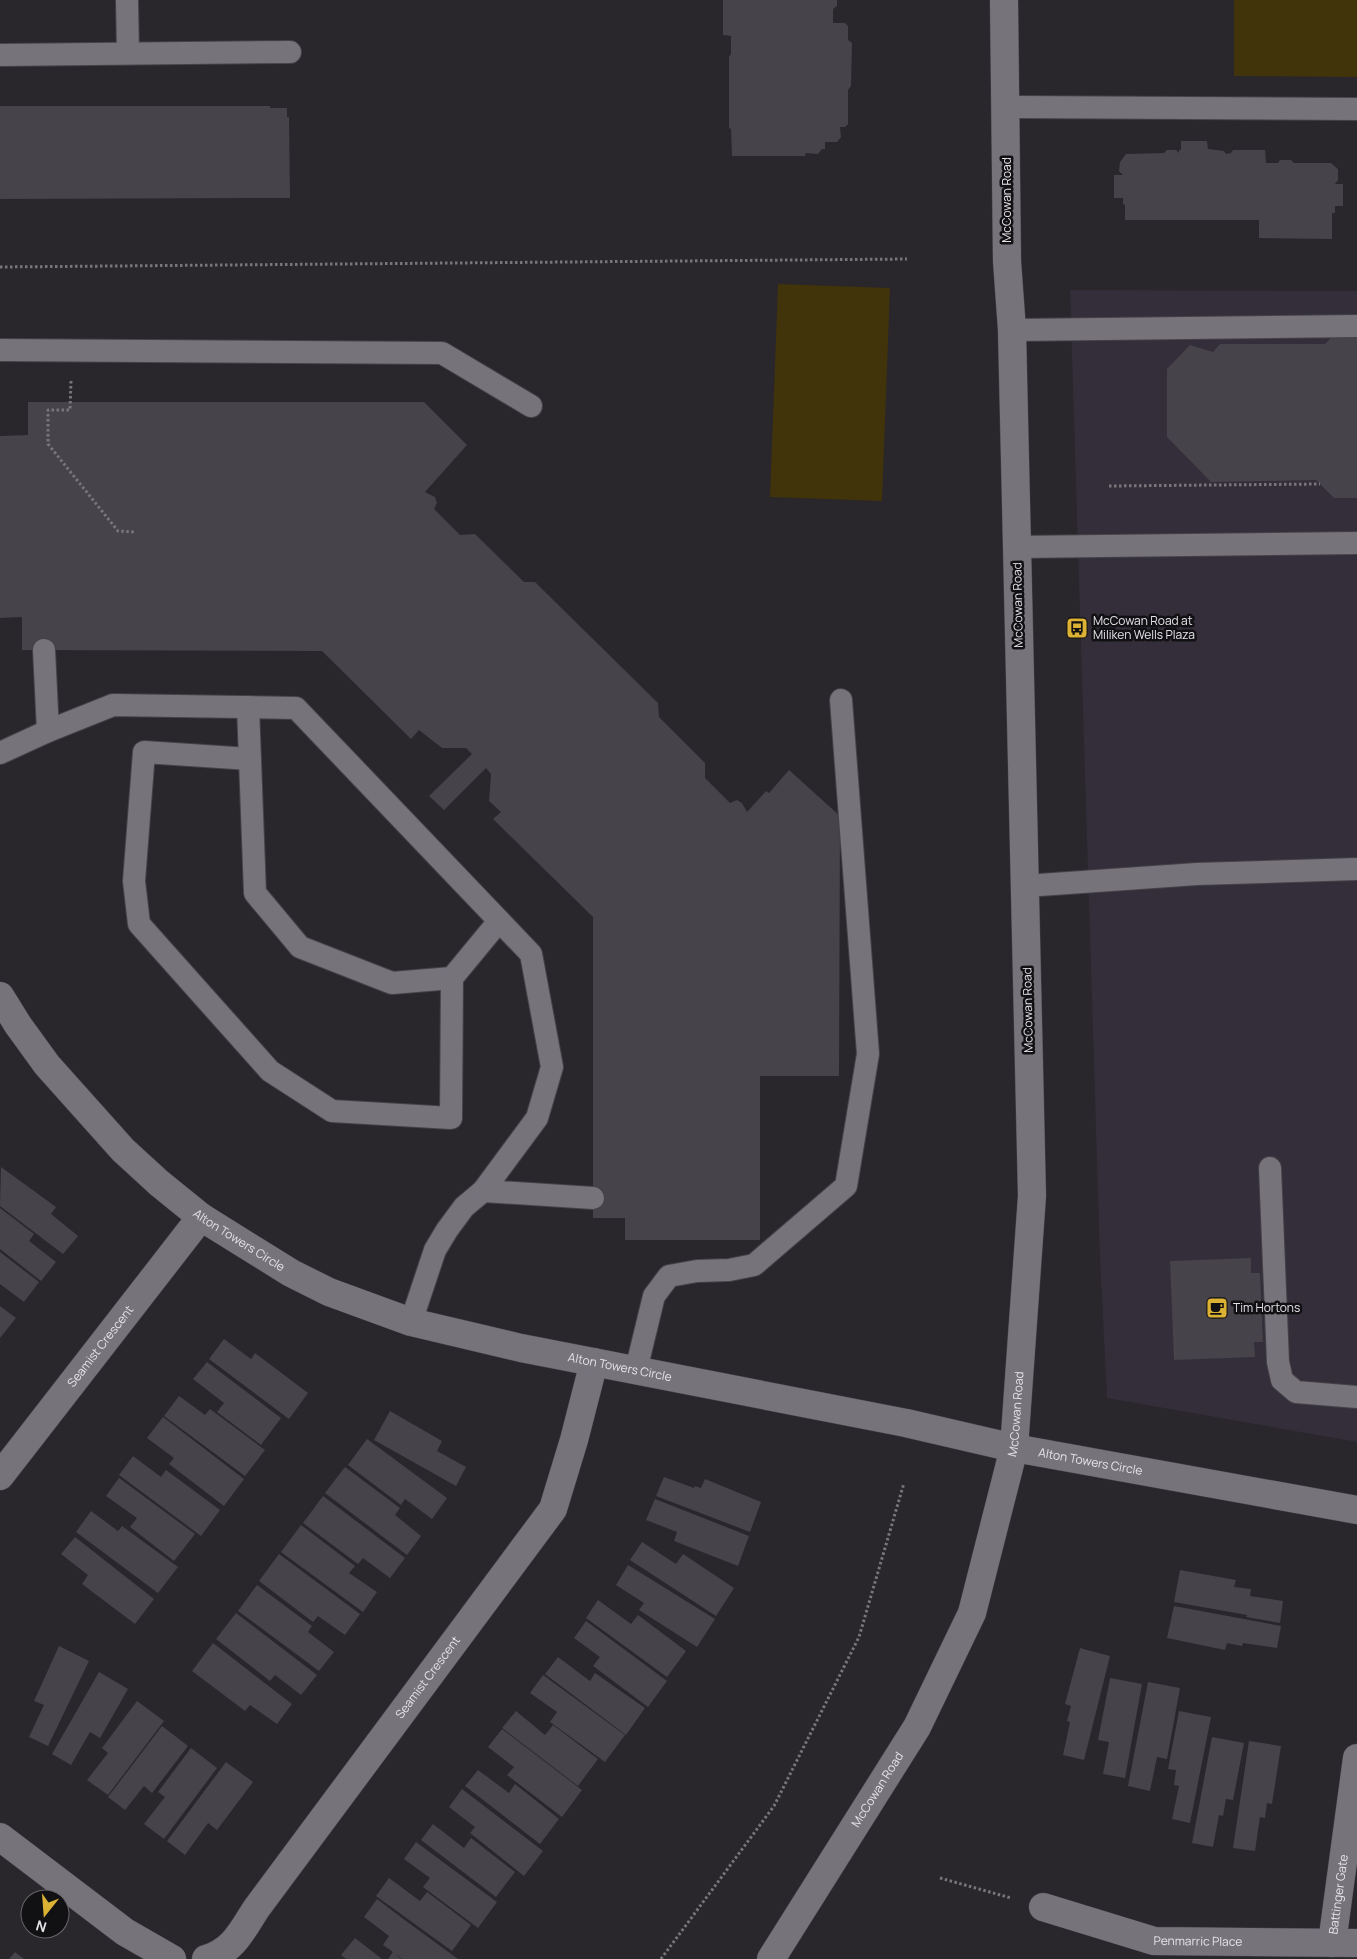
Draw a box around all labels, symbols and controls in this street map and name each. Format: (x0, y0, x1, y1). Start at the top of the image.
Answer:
street label: McCowan Road (998, 157, 1015, 243)
street label: McCowan Road (1008, 562, 1027, 648)
place label: McCowan Road at Miliken Wells Plaza (1093, 612, 1195, 643)
bus stop icon: McCowan Road at Miliken Wells Plaza (1065, 616, 1089, 640)
street label: McCowan Road (1018, 967, 1037, 1053)
street label: Alton Towers Circle (190, 1205, 288, 1275)
cafe icon: Tim Hortons (1205, 1296, 1229, 1320)
place label: Tim Hortons (1233, 1299, 1300, 1316)
street label: Seamist Crescent (63, 1302, 137, 1390)
street label: Alton Towers Circle (567, 1348, 673, 1385)
street label: McCowan Road (1003, 1371, 1027, 1459)
street label: Alton Towers Circle (1037, 1444, 1144, 1479)
street label: Seamist Crescent (391, 1632, 464, 1722)
street label: McCowan Road (847, 1749, 907, 1830)
street label: Battinger Gate (1324, 1853, 1352, 1935)
north arrow (20, 1889, 70, 1939)
text: N (33, 1916, 49, 1937)
street label: Penmarric Place (1153, 1932, 1242, 1950)

